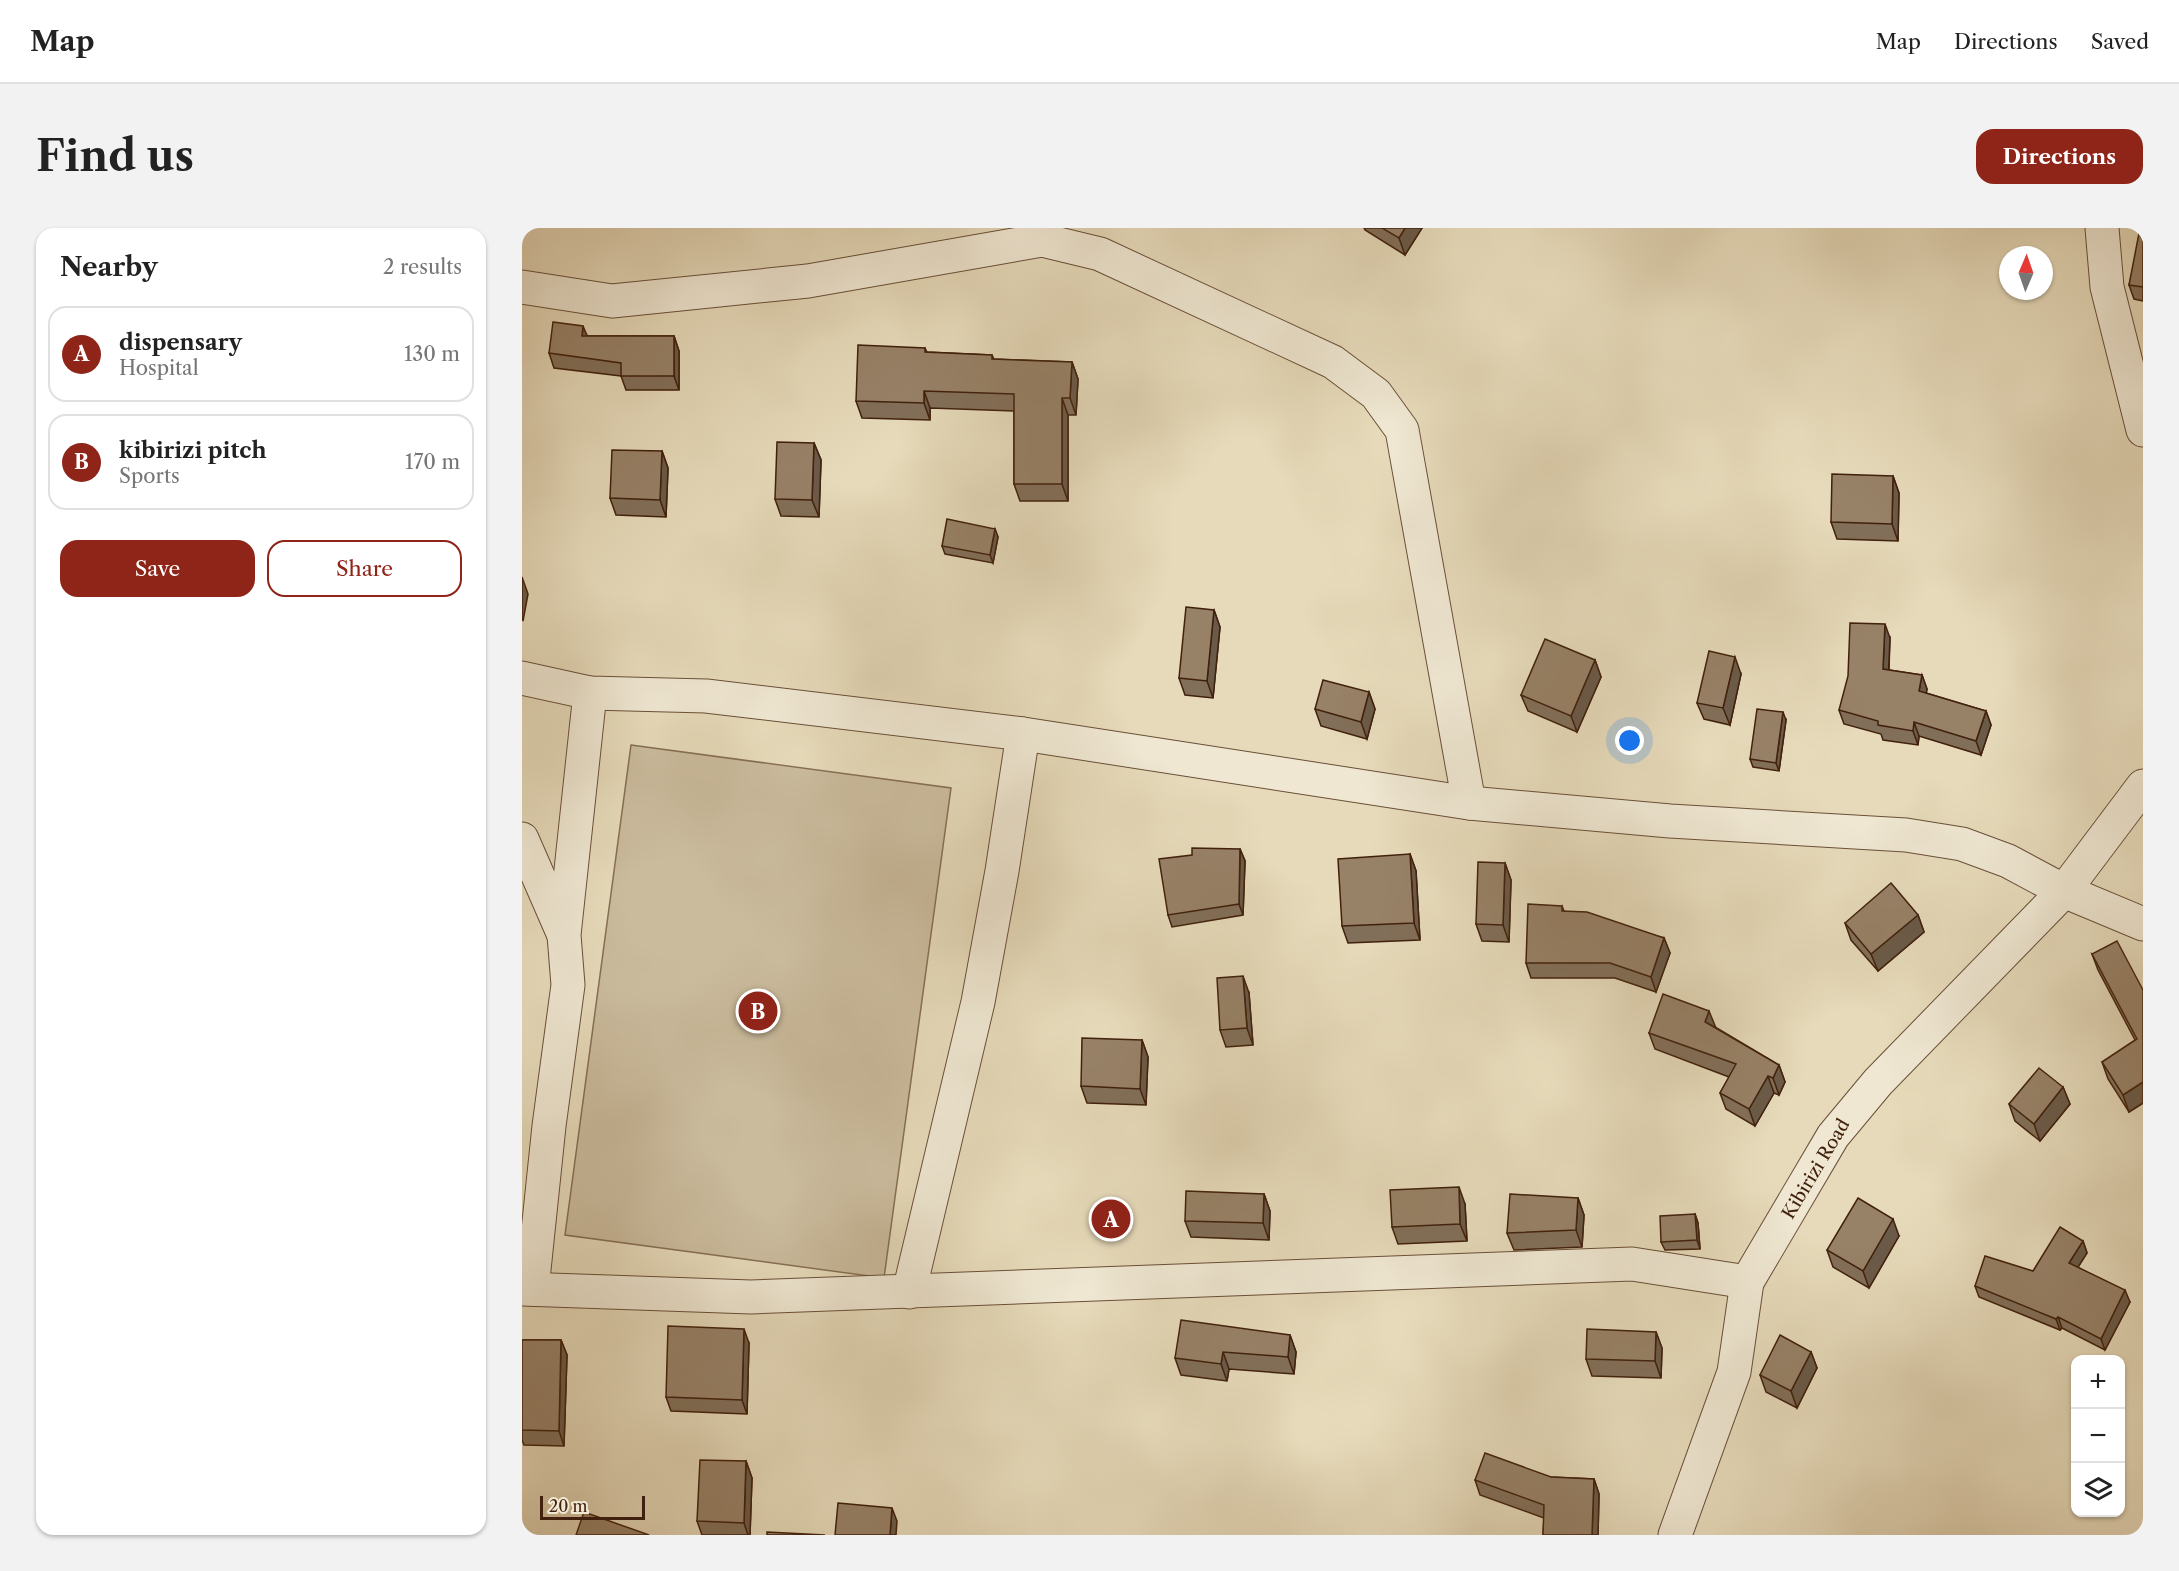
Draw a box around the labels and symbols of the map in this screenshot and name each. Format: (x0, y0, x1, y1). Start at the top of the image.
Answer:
north arrow (1999, 246, 2053, 300)
your location (1615, 726, 1644, 755)
pin: B (738, 988, 778, 1034)
street label: Kibirizi Road (1777, 1115, 1855, 1223)
pin: A (1092, 1196, 1130, 1242)
scale bar (540, 1493, 645, 1520)

